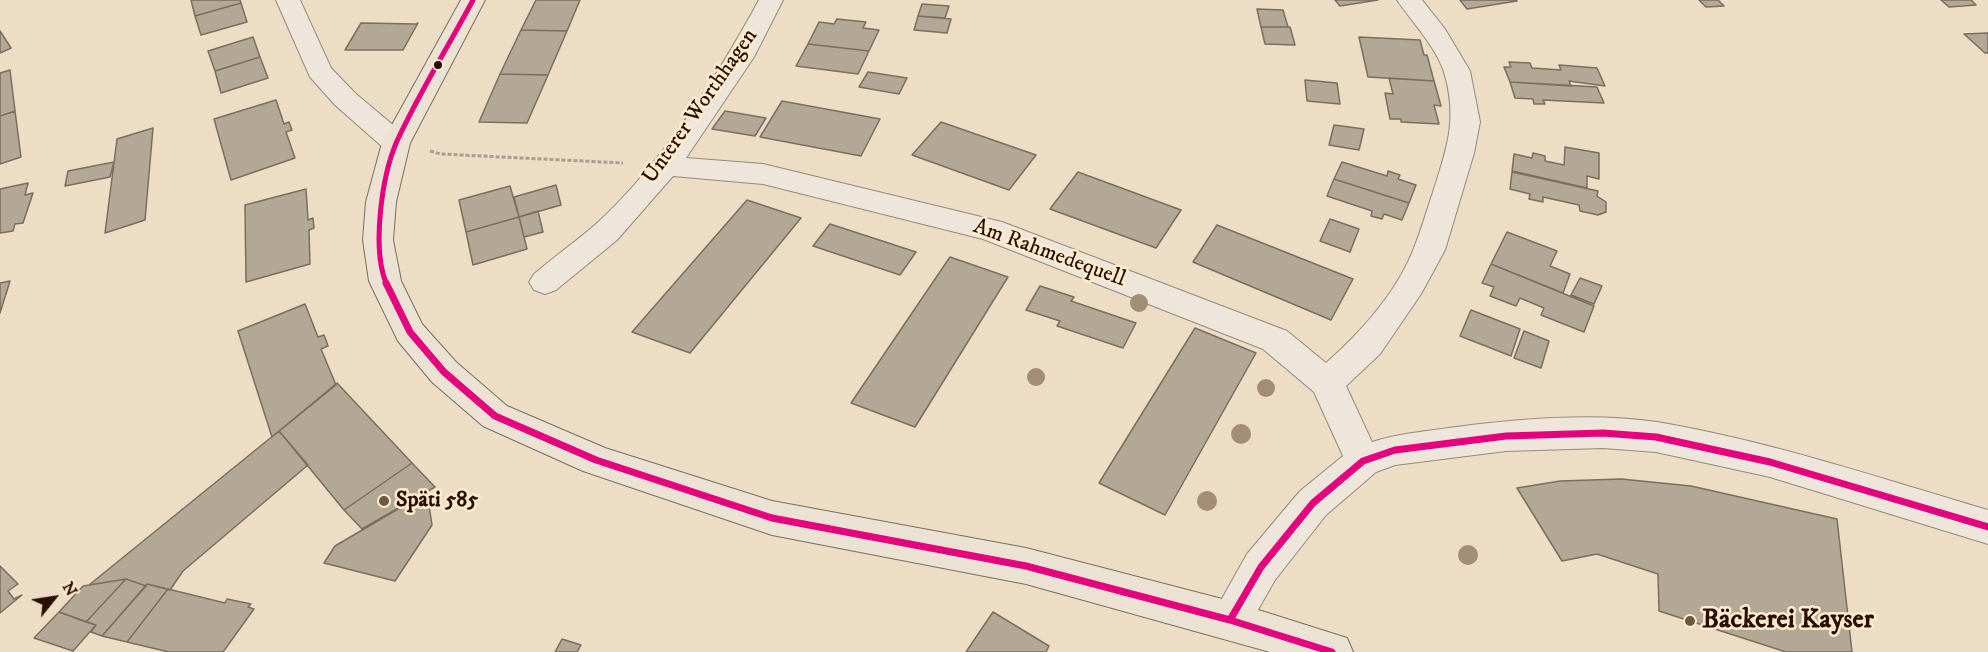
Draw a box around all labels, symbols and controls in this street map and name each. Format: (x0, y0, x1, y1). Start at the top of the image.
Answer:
street label: Unterer Worthhagen (638, 25, 764, 189)
unlabelled marker (432, 59, 444, 71)
street label: Am Rahmedequell (969, 214, 1129, 294)
place label: Späti 585 (396, 488, 478, 514)
marker: Späti 585 (377, 494, 391, 508)
north arrow (24, 568, 84, 628)
text: N (58, 578, 82, 600)
place label: Bäckerei Kayser (1702, 605, 1874, 637)
marker: Bäckerei Kayser (1683, 614, 1697, 628)

